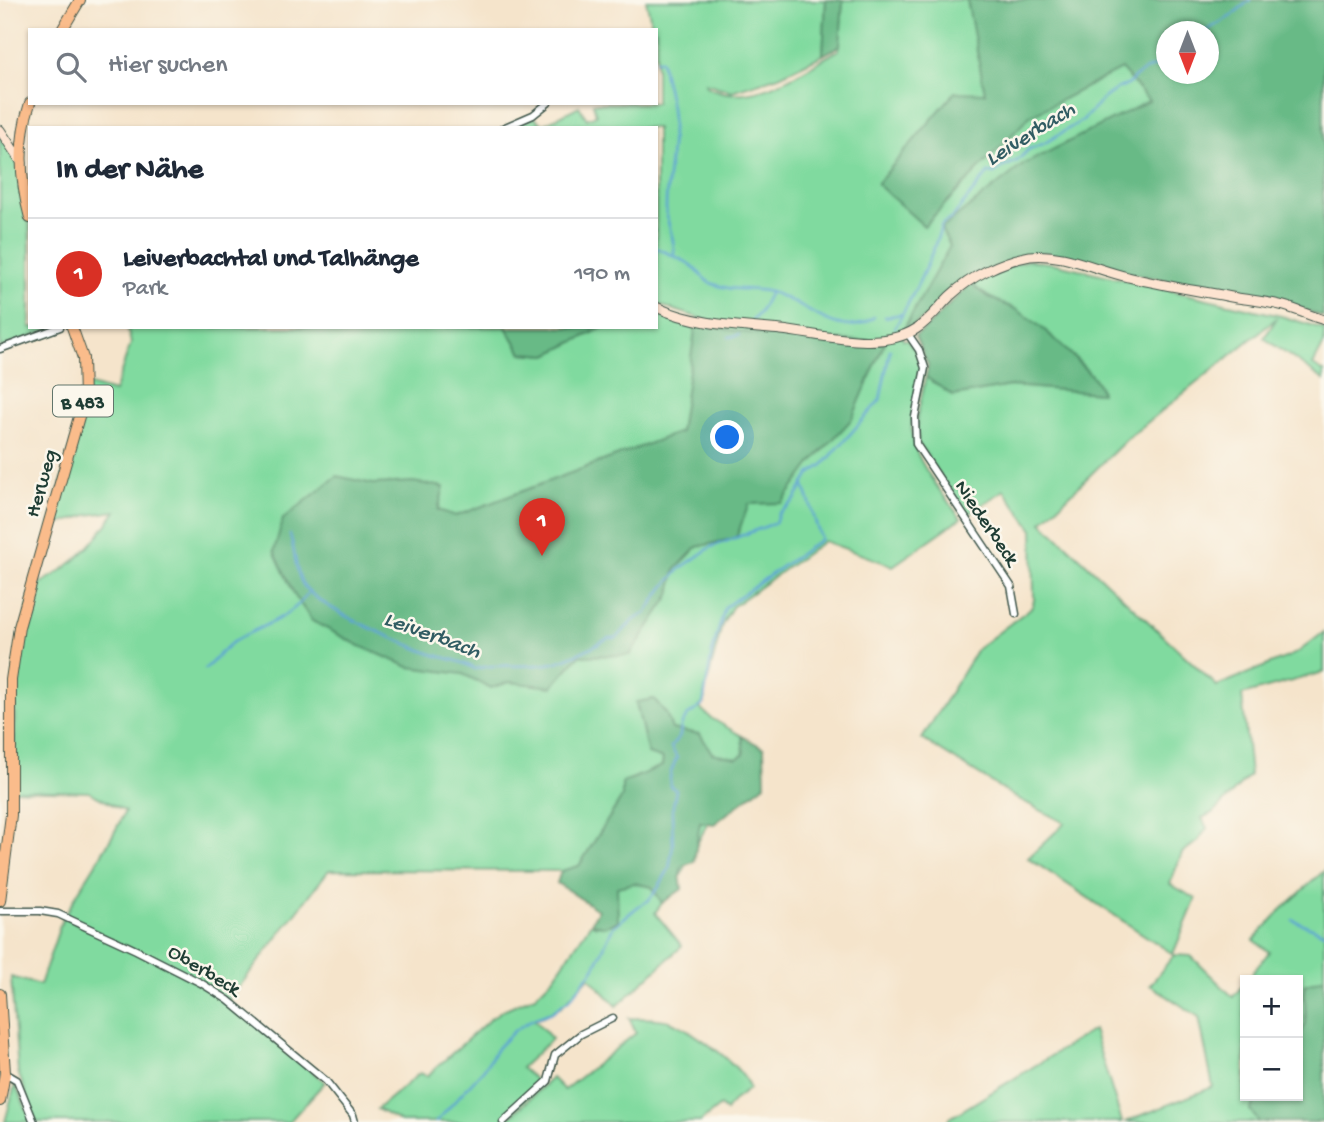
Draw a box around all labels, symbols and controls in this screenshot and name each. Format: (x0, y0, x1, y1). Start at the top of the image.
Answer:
north arrow (1156, 21, 1219, 84)
search box (28, 28, 658, 105)
icon: search (52, 48, 90, 86)
text: Hier suchen (108, 51, 228, 82)
water label: Leiverbach (981, 97, 1081, 173)
text: In der Nähe (56, 154, 203, 189)
text: Leiverbachtal und Talhänge (123, 245, 419, 276)
text: 1 (74, 261, 84, 288)
text: 190 m (574, 261, 630, 288)
text: Park (123, 276, 167, 303)
road number: B 483 (53, 386, 113, 416)
your location (710, 420, 744, 454)
street label: Herweg (22, 447, 65, 521)
street label: Niederbeck (947, 476, 1024, 574)
pin: 1 (519, 498, 565, 556)
water label: Leiverbach (380, 606, 484, 666)
street label: Oberbeck (162, 941, 246, 1005)
map controls (1240, 975, 1303, 1101)
button: + (1240, 975, 1303, 1038)
button: − (1240, 1038, 1303, 1101)

